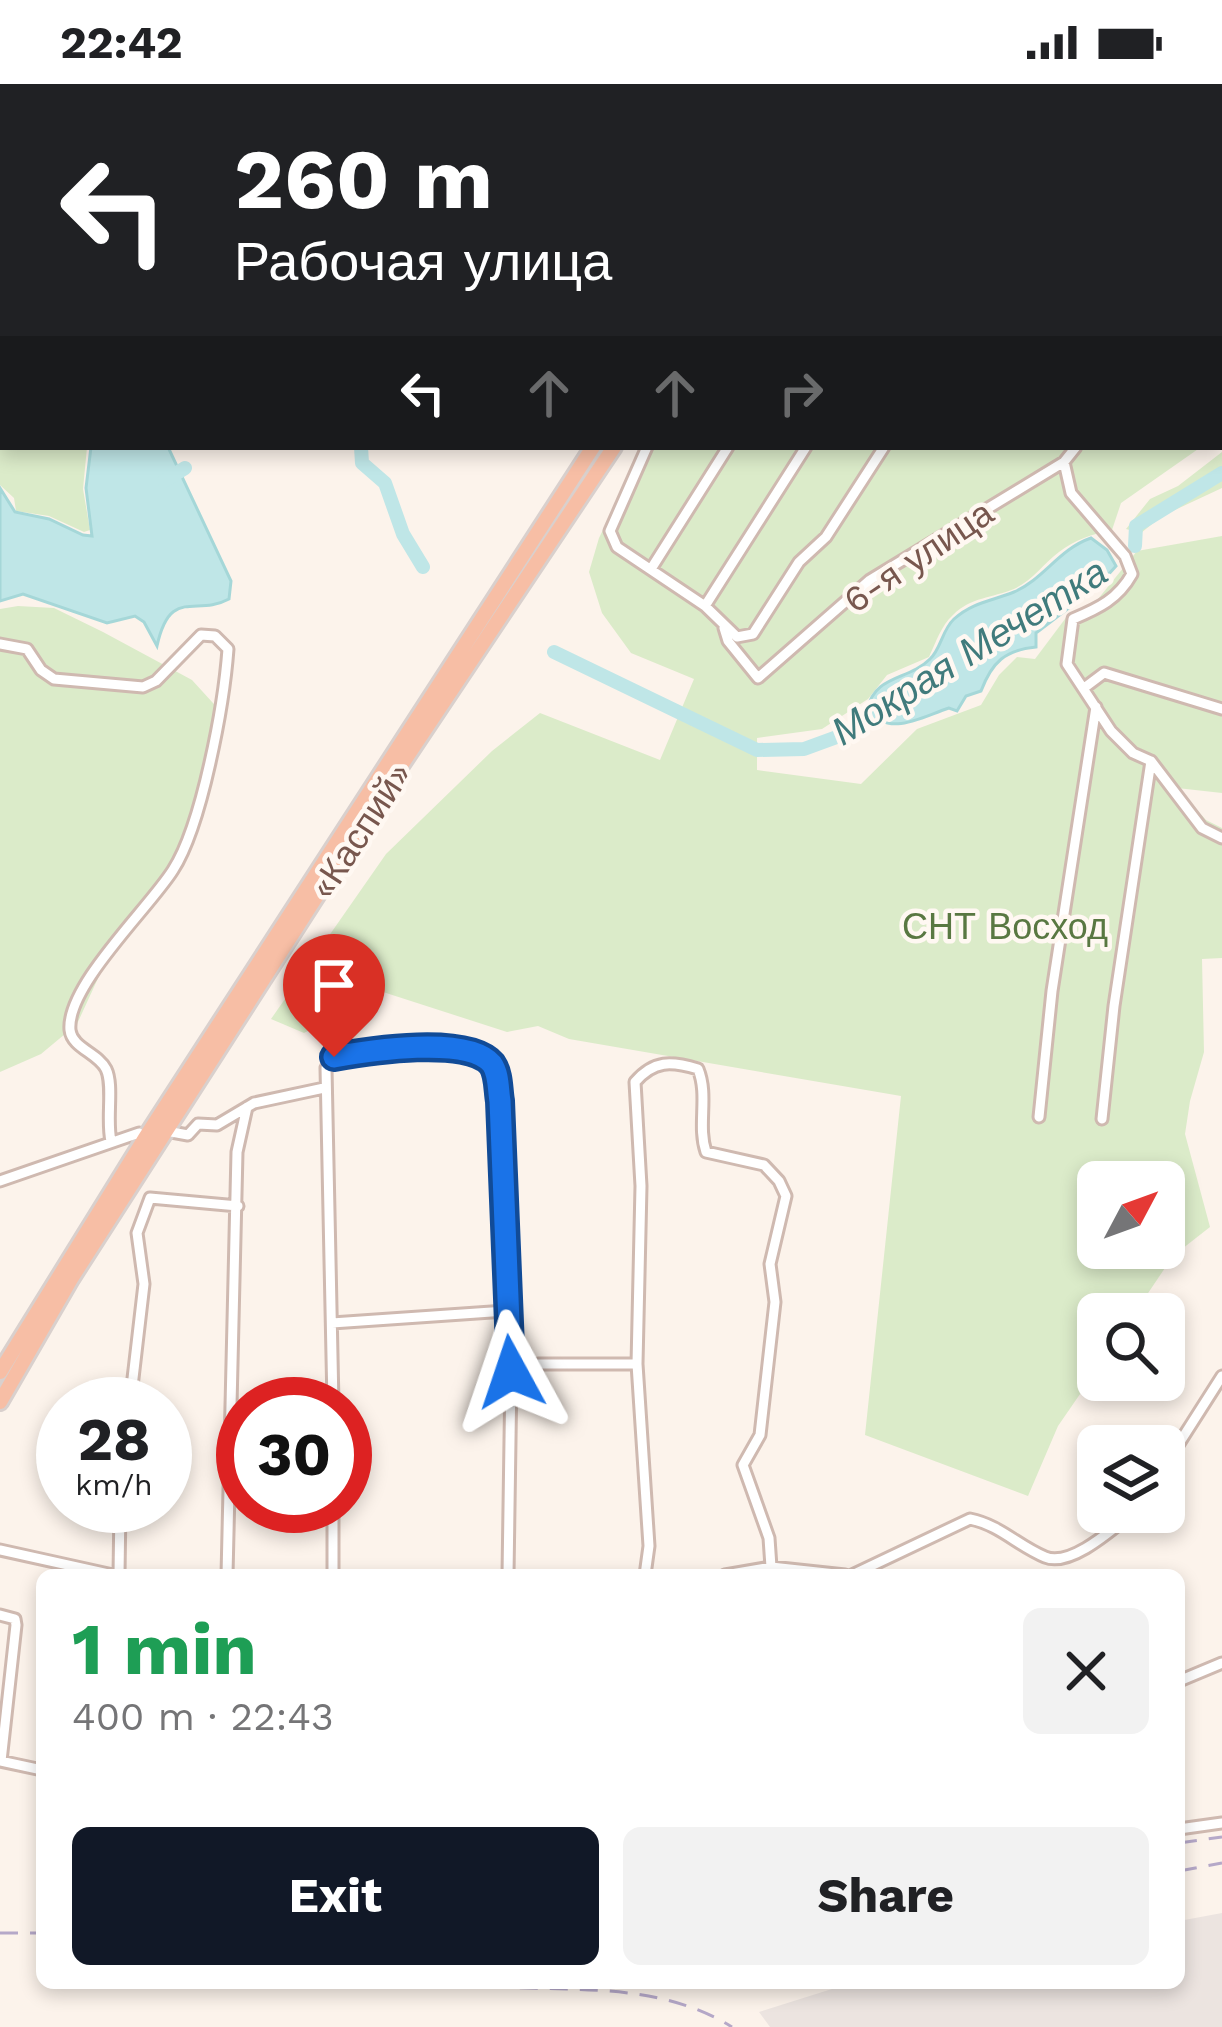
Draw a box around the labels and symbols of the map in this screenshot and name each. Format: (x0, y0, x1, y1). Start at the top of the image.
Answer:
street label: 6-я улица (836, 491, 1002, 622)
water label: Мокрая Мечетка (823, 549, 1115, 754)
street label: «Каспий» (301, 754, 420, 907)
park label: СНТ Восход (902, 906, 1108, 948)
pin (283, 934, 385, 1057)
north arrow (1077, 1161, 1185, 1269)
position arrow (448, 1309, 574, 1435)
speed limit sign: 30 (216, 1377, 372, 1533)

